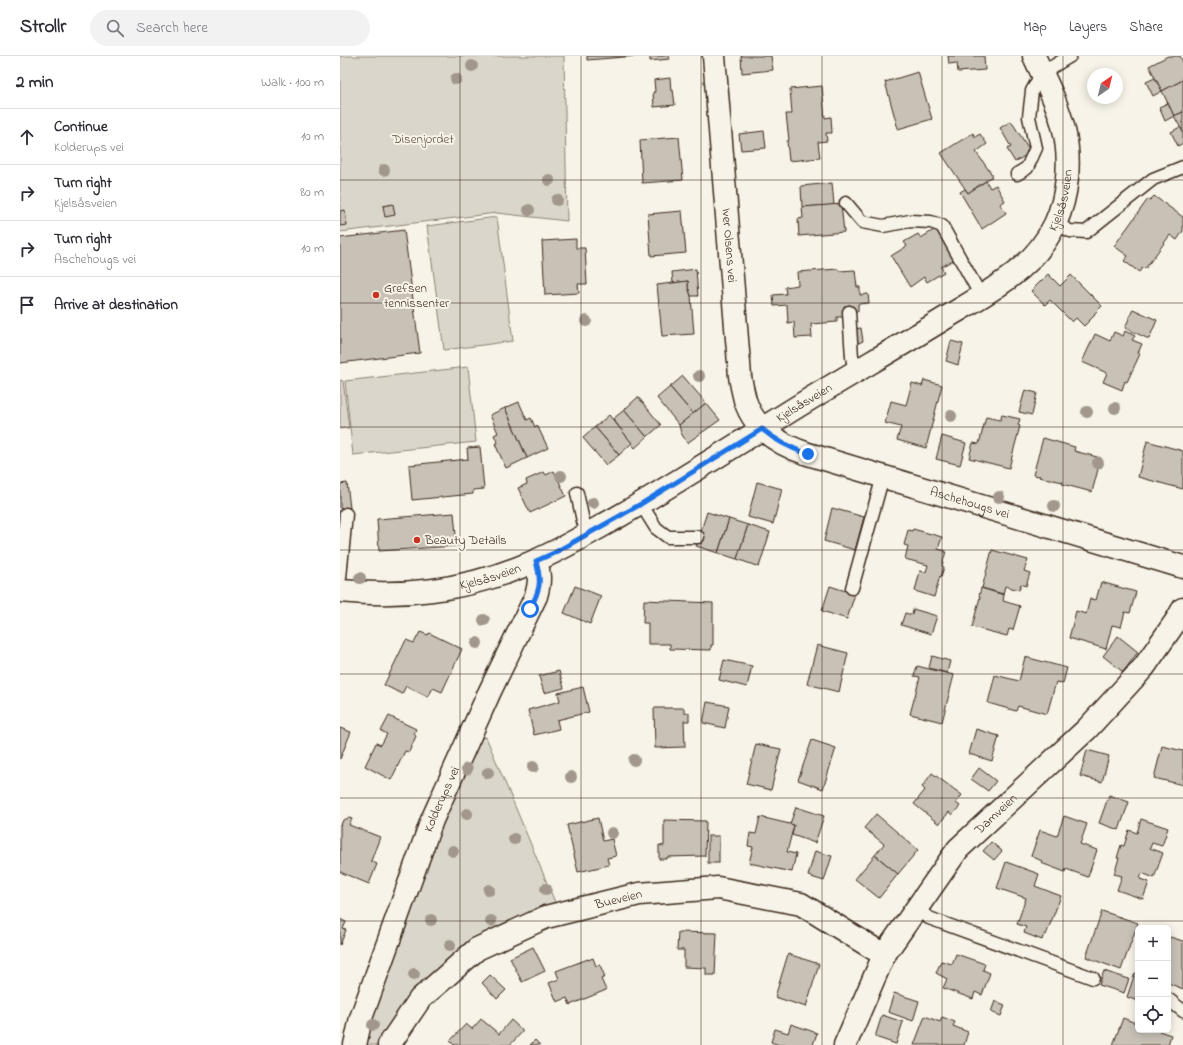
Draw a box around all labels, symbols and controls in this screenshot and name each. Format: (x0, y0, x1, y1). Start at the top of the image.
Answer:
search box (90, 10, 370, 46)
text: Strollr (20, 14, 66, 41)
icon: search (104, 17, 126, 39)
text: Search here (136, 17, 208, 39)
text: Map (1023, 17, 1047, 38)
text: Layers (1069, 17, 1107, 38)
text: Share (1129, 17, 1163, 38)
north arrow (1087, 68, 1123, 104)
text: 2 min (16, 70, 53, 95)
text: Walk · 100 m (261, 73, 324, 92)
text: Continue (54, 116, 108, 138)
icon: ahead (16, 126, 38, 148)
text: 10 m (301, 127, 324, 146)
park label: Disenjordet (391, 130, 454, 149)
text: Kolderups vei (54, 138, 124, 157)
street label: Kjelsåsveien (1043, 169, 1077, 235)
text: Turn right (54, 172, 112, 194)
icon: right (16, 182, 38, 204)
text: 80 m (300, 183, 324, 202)
text: Kjelsåsveien (54, 194, 117, 213)
street label: Iver Olsens vei (717, 207, 742, 283)
text: Turn right (54, 228, 112, 250)
icon: right (16, 238, 38, 260)
text: 10 m (301, 239, 324, 258)
text: Aschehougs vei (54, 250, 136, 269)
place label: Grefsen tennissenter (384, 279, 450, 313)
marker: Grefsen tennissenter (371, 290, 381, 300)
icon: arrive (16, 294, 38, 316)
text: Arrive at destination (54, 294, 178, 316)
street label: Kjelsåsveien (772, 378, 836, 427)
route end (799, 445, 817, 463)
street label: Aschehougs vei (928, 482, 1012, 524)
place label: Beauty Details (424, 531, 507, 551)
marker: Beauty Details (412, 535, 422, 545)
street label: Kjelsåsveien (458, 558, 524, 595)
route start (521, 600, 539, 618)
street label: Kolderups vei (419, 763, 464, 835)
street label: Damveien (969, 789, 1022, 839)
street label: Bueveien (592, 884, 644, 914)
map controls (1135, 925, 1171, 1033)
button: + (1135, 925, 1171, 961)
button: − (1135, 961, 1171, 997)
button: locate (1135, 997, 1171, 1033)

